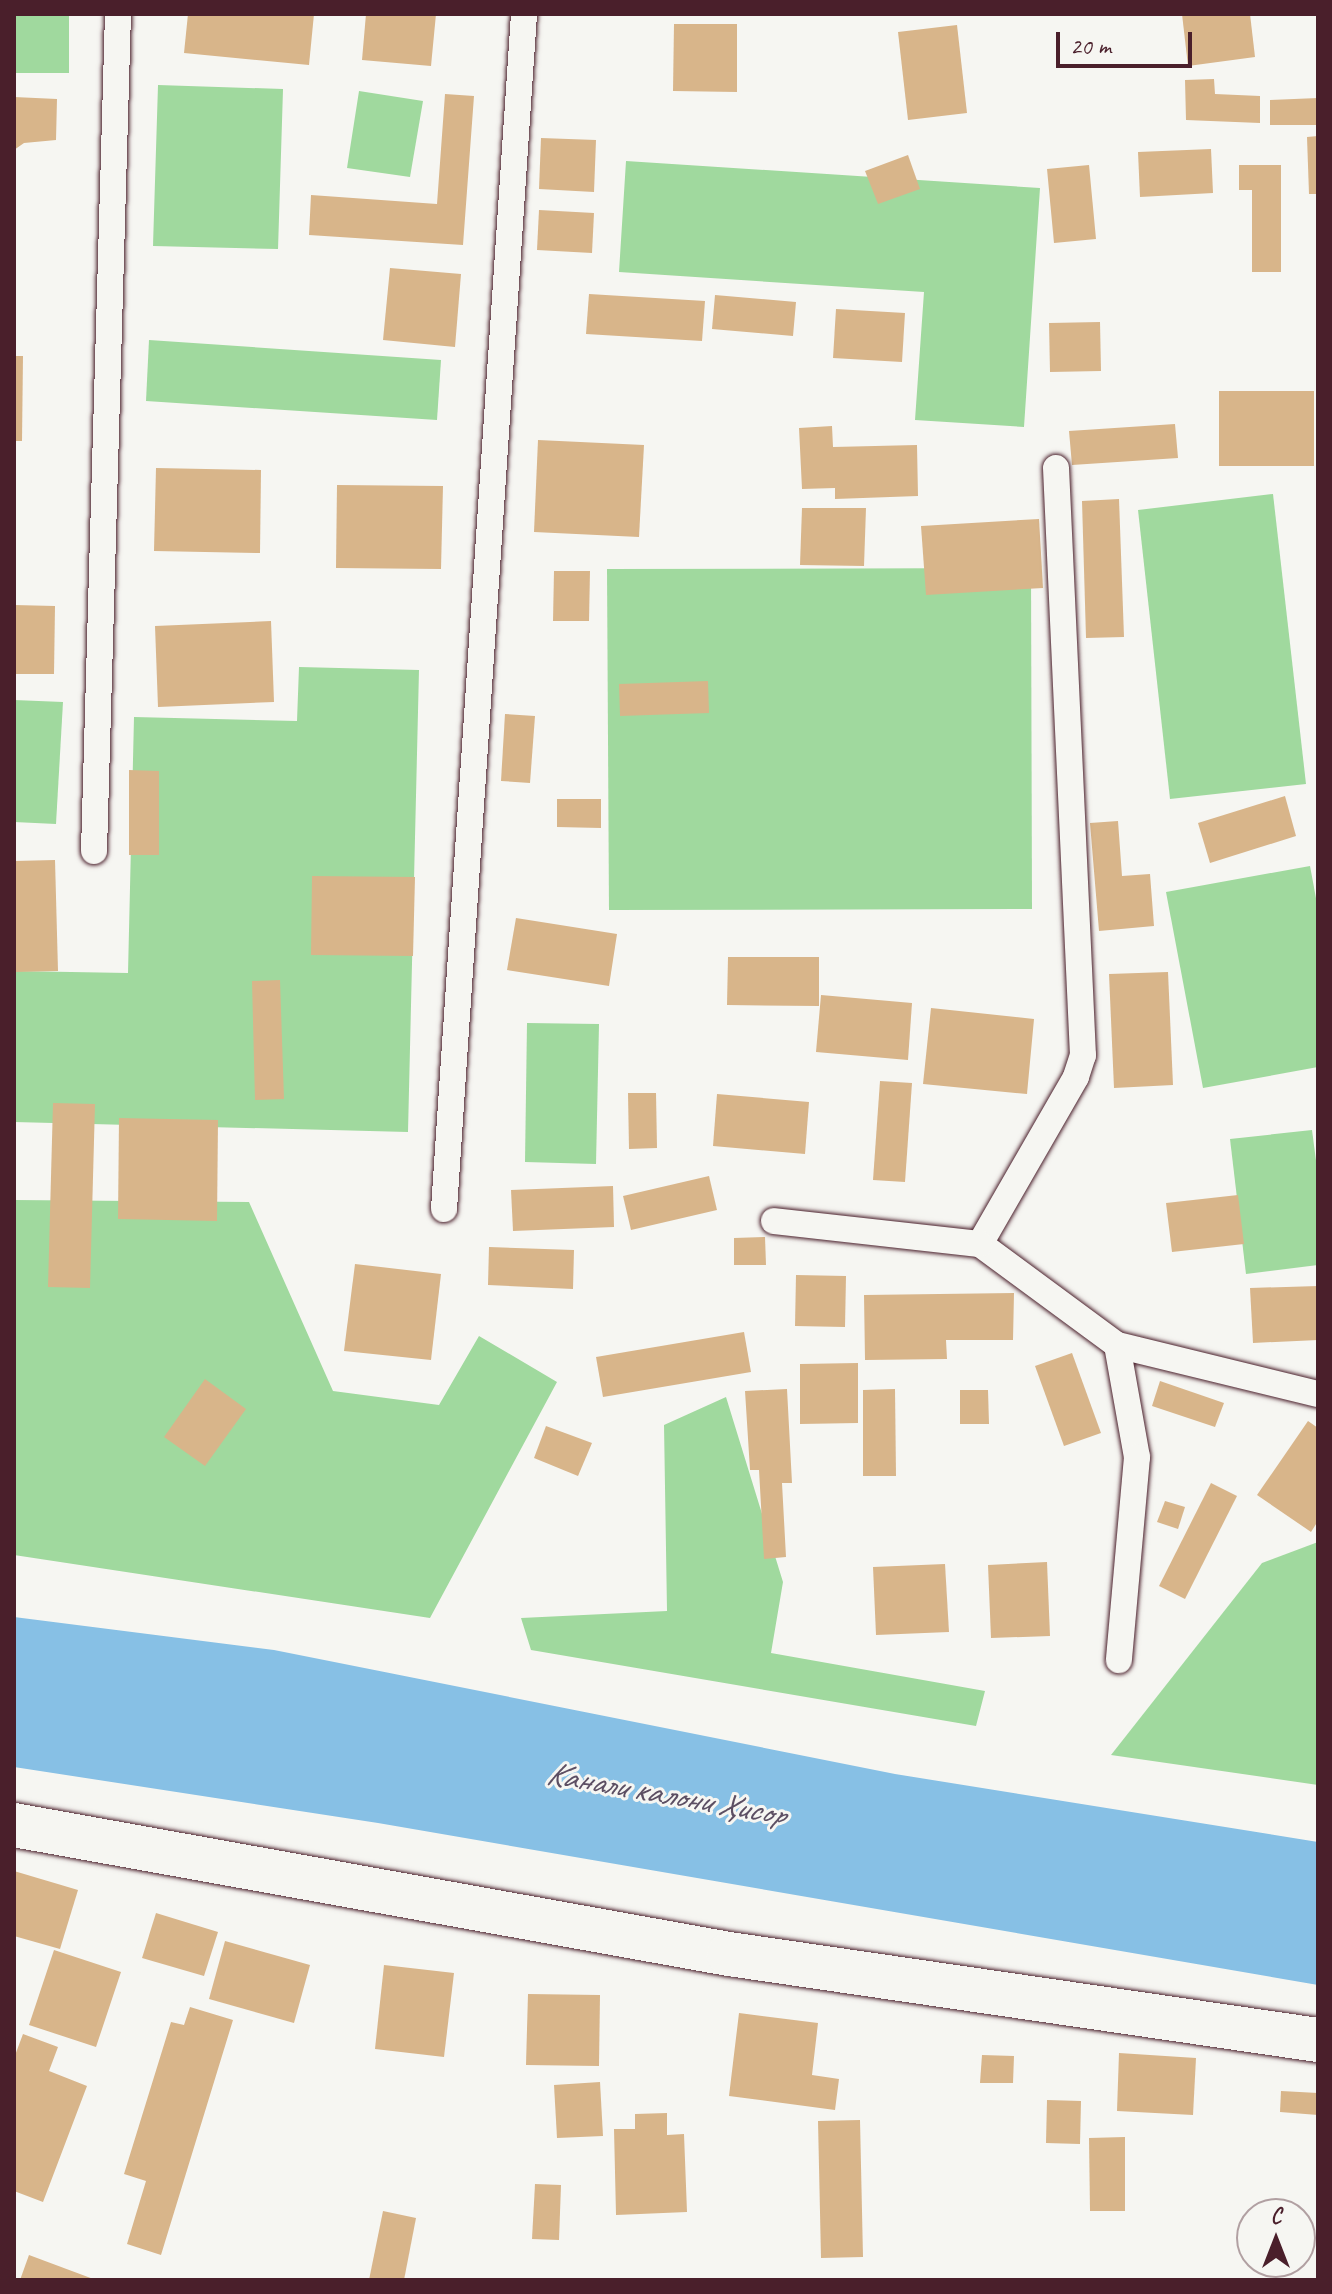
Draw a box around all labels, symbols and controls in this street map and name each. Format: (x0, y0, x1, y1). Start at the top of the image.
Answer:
scale bar (1060, 16, 1196, 66)
text: 20 m (1070, 31, 1111, 61)
water label: Канали калони Ҳисор (544, 1752, 788, 1834)
north arrow (1236, 2198, 1316, 2278)
text: С (1271, 2202, 1281, 2230)

